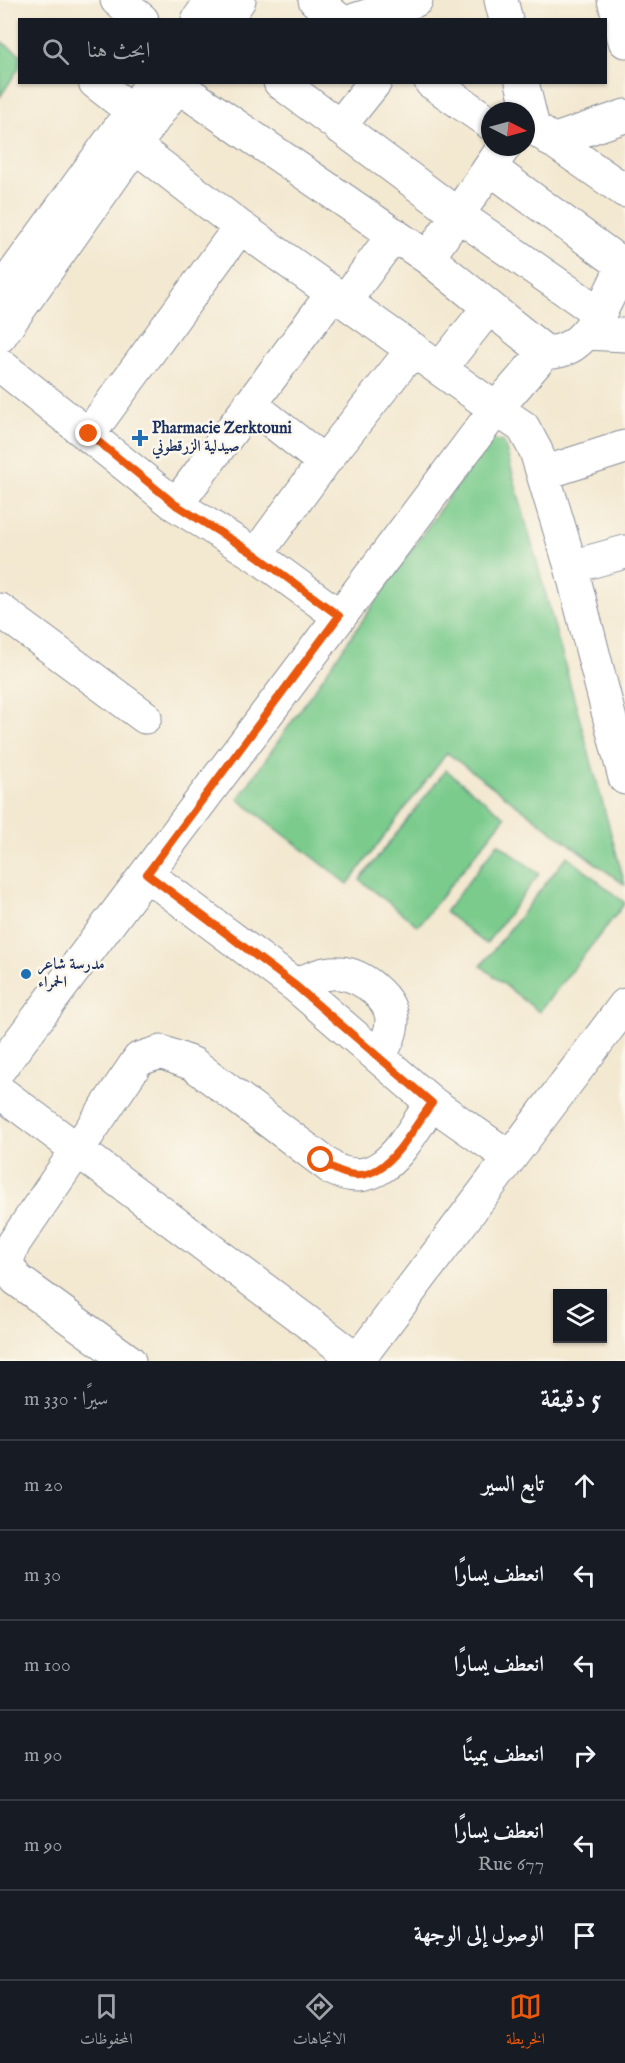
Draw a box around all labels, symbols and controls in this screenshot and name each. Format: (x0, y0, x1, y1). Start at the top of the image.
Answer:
search box (18, 18, 607, 84)
icon: search (39, 35, 72, 68)
text: ابحث هنا (87, 37, 150, 65)
north arrow (481, 102, 535, 156)
place label: Pharmacie Zerktouni صيدلية الزرقطوني (151, 419, 293, 459)
route end (75, 420, 101, 446)
marker: Pharmacie Zerktouni صيدلية الزرقطوني (133, 431, 147, 445)
place label: مدرسة شاعر الحمراء (38, 955, 105, 993)
marker: مدرسة شاعر الحمراء (19, 967, 33, 981)
route start (307, 1146, 333, 1172)
map controls (553, 1289, 607, 1343)
button: layers (553, 1289, 607, 1343)
text: 5 دقيقة (541, 1383, 601, 1416)
text: سيرًا · 330 m (24, 1387, 108, 1412)
icon: ahead (568, 1469, 601, 1502)
text: تابع السير (482, 1471, 544, 1499)
text: 20 m (24, 1473, 63, 1498)
icon: left (568, 1559, 601, 1592)
text: انعطف يسارًا (454, 1561, 544, 1589)
text: 30 m (24, 1563, 61, 1588)
icon: left (568, 1649, 601, 1682)
text: انعطف يسارًا (454, 1651, 544, 1679)
text: 100 m (24, 1653, 71, 1678)
icon: right (568, 1739, 601, 1772)
text: انعطف يمينًا (463, 1741, 544, 1769)
text: 90 m (24, 1743, 62, 1768)
text: انعطف يسارًا (454, 1818, 544, 1846)
icon: left (568, 1829, 601, 1862)
text: 90 m (24, 1833, 62, 1858)
text: Rue 677 (478, 1852, 544, 1877)
icon: arrive (568, 1919, 601, 1952)
text: الوصول إلى الوجهة (414, 1921, 544, 1949)
tab: المحفوظات (80, 1990, 133, 2054)
tab: الاتجاهات (293, 1990, 346, 2054)
tab: الخريطة (506, 1990, 545, 2054)

